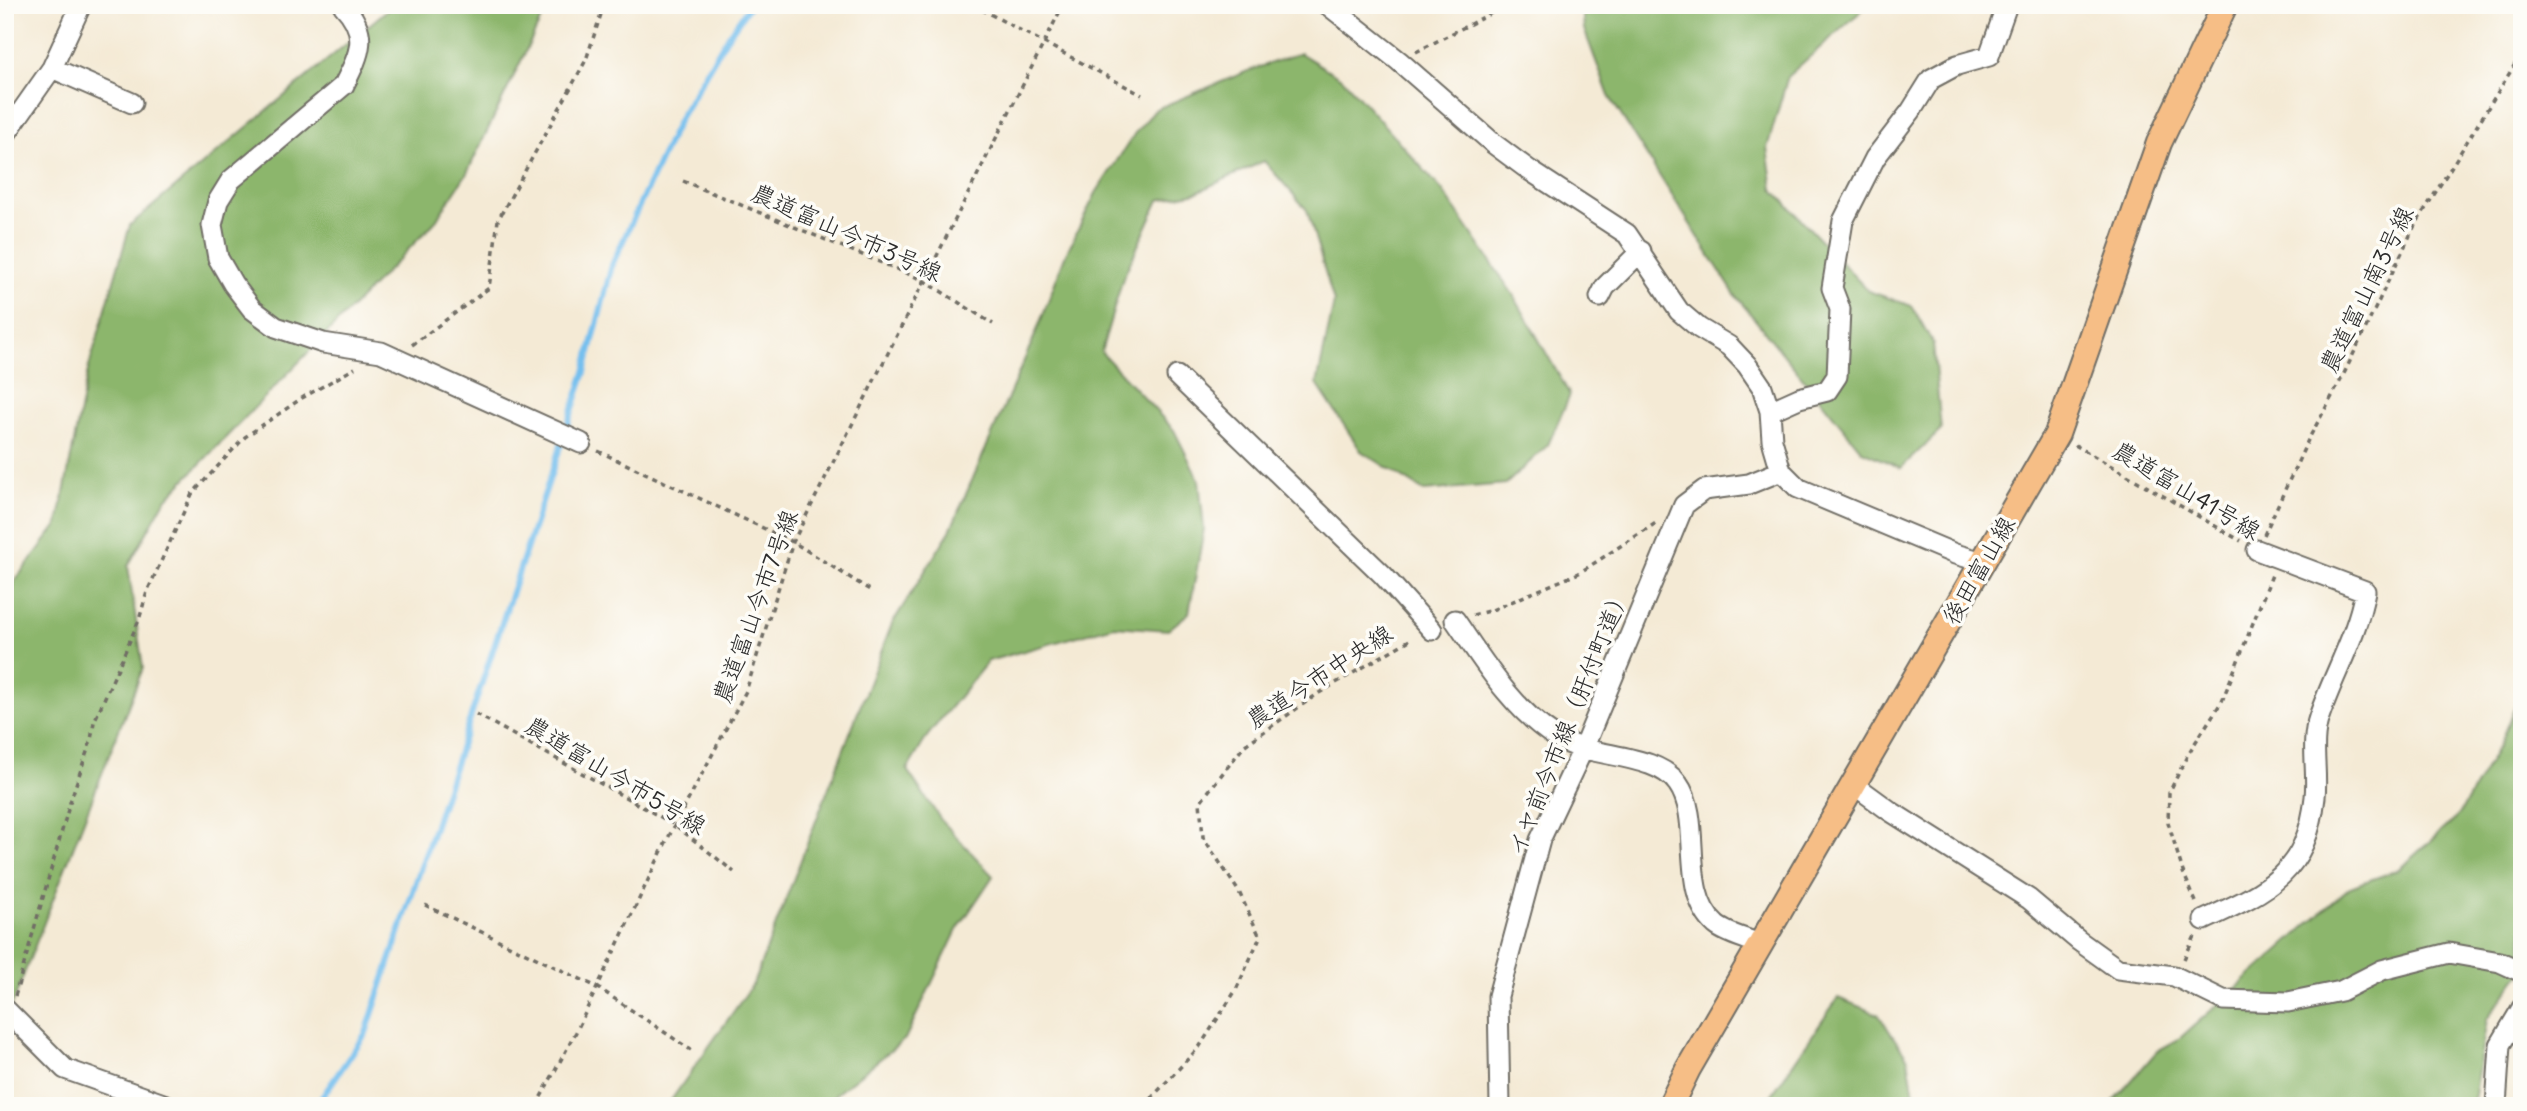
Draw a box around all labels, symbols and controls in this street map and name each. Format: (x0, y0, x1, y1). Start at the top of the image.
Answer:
street label: 農道富山今市3号線 (747, 176, 947, 288)
street label: 農道富山南3号線 (2313, 201, 2419, 377)
street label: 農道富山41号線 (2108, 434, 2266, 546)
street label: 農道富山今市7号線 (706, 505, 804, 707)
street label: 後田富山線 (1935, 511, 2021, 629)
street label: イヤ前今市線（肝付町道） (1500, 582, 1636, 860)
street label: 農道今市中央線 (1240, 618, 1398, 734)
street label: 農道富山今市5号線 (520, 709, 712, 841)

